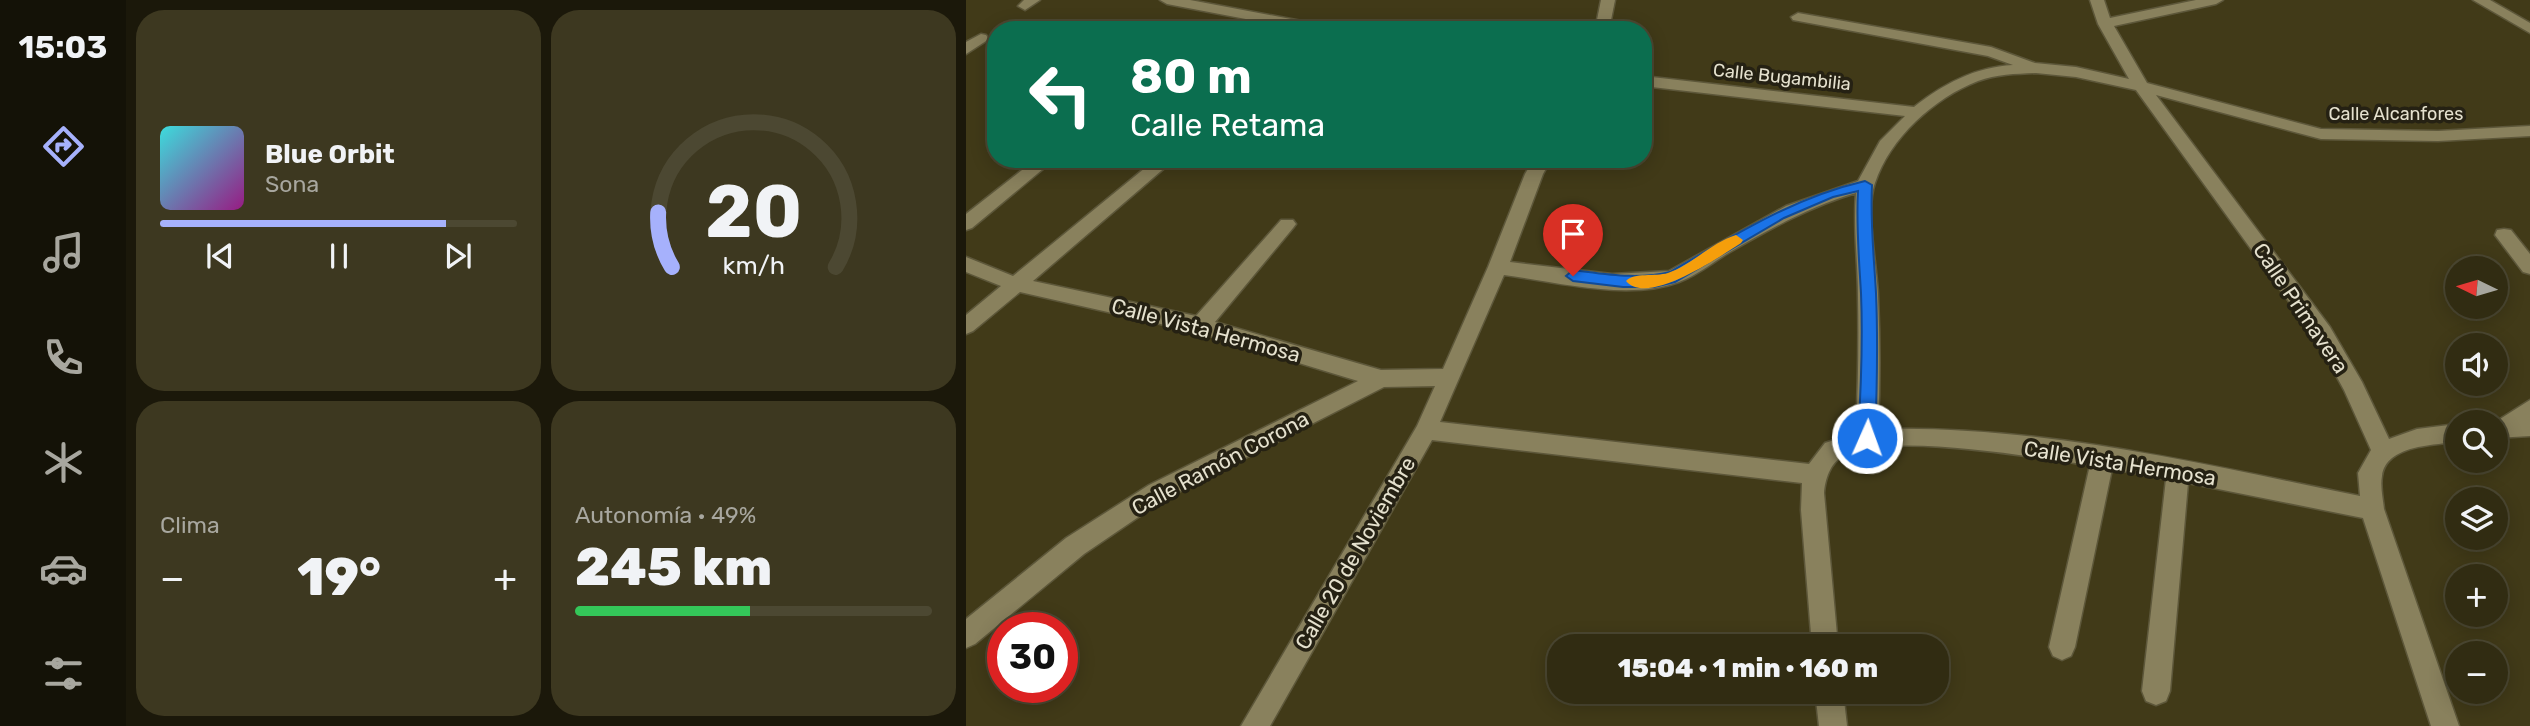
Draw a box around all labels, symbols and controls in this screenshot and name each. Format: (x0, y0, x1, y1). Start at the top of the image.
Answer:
text: 15:03 (19, 28, 107, 66)
text: 80 m (1130, 47, 1252, 105)
icon: left (1015, 49, 1106, 140)
street label: Calle Bugambilia (1712, 59, 1852, 95)
street label: Calle Alcanfores (2329, 103, 2463, 125)
text: Calle Retama (1130, 106, 1325, 144)
icon: directions (39, 122, 88, 171)
text: Blue Orbit (265, 139, 395, 170)
text: 20 (705, 169, 802, 255)
text: Sona (265, 170, 319, 198)
pin (1543, 204, 1603, 276)
icon: arrive (1554, 215, 1592, 253)
icon: music (39, 228, 88, 277)
icon: previous (201, 237, 239, 275)
icon: pause (320, 237, 358, 275)
icon: next (439, 237, 477, 275)
street label: Calle Primavera (2248, 238, 2354, 378)
text: km/h (722, 251, 785, 280)
north arrow (2445, 256, 2508, 318)
map controls (2445, 256, 2508, 704)
street label: Calle Vista Hermosa (1109, 293, 1303, 367)
icon: phone (39, 333, 88, 382)
button: sound (2445, 333, 2508, 396)
position arrow (1830, 401, 1904, 475)
street label: Calle Ramón Corona (1127, 406, 1313, 520)
button: search (2445, 410, 2508, 473)
street label: Calle Vista Hermosa (2022, 435, 2218, 491)
icon: climate (39, 438, 88, 487)
street label: Calle 20 de Noviembre (1290, 452, 1420, 654)
button: layers (2445, 487, 2508, 550)
text: Autonomía · 49% (575, 501, 756, 529)
text: Clima (160, 511, 220, 539)
text: 245 km (575, 536, 772, 598)
icon: car (39, 544, 88, 593)
text: 19° (297, 546, 381, 608)
text: − (160, 555, 185, 601)
text: + (493, 555, 517, 601)
button: + (2445, 564, 2508, 627)
speed limit sign: 30 (987, 612, 1078, 703)
button: − (2445, 641, 2508, 704)
icon: filters (39, 649, 88, 698)
text: 15:04 · 1 min · 160 m (1618, 653, 1878, 684)

